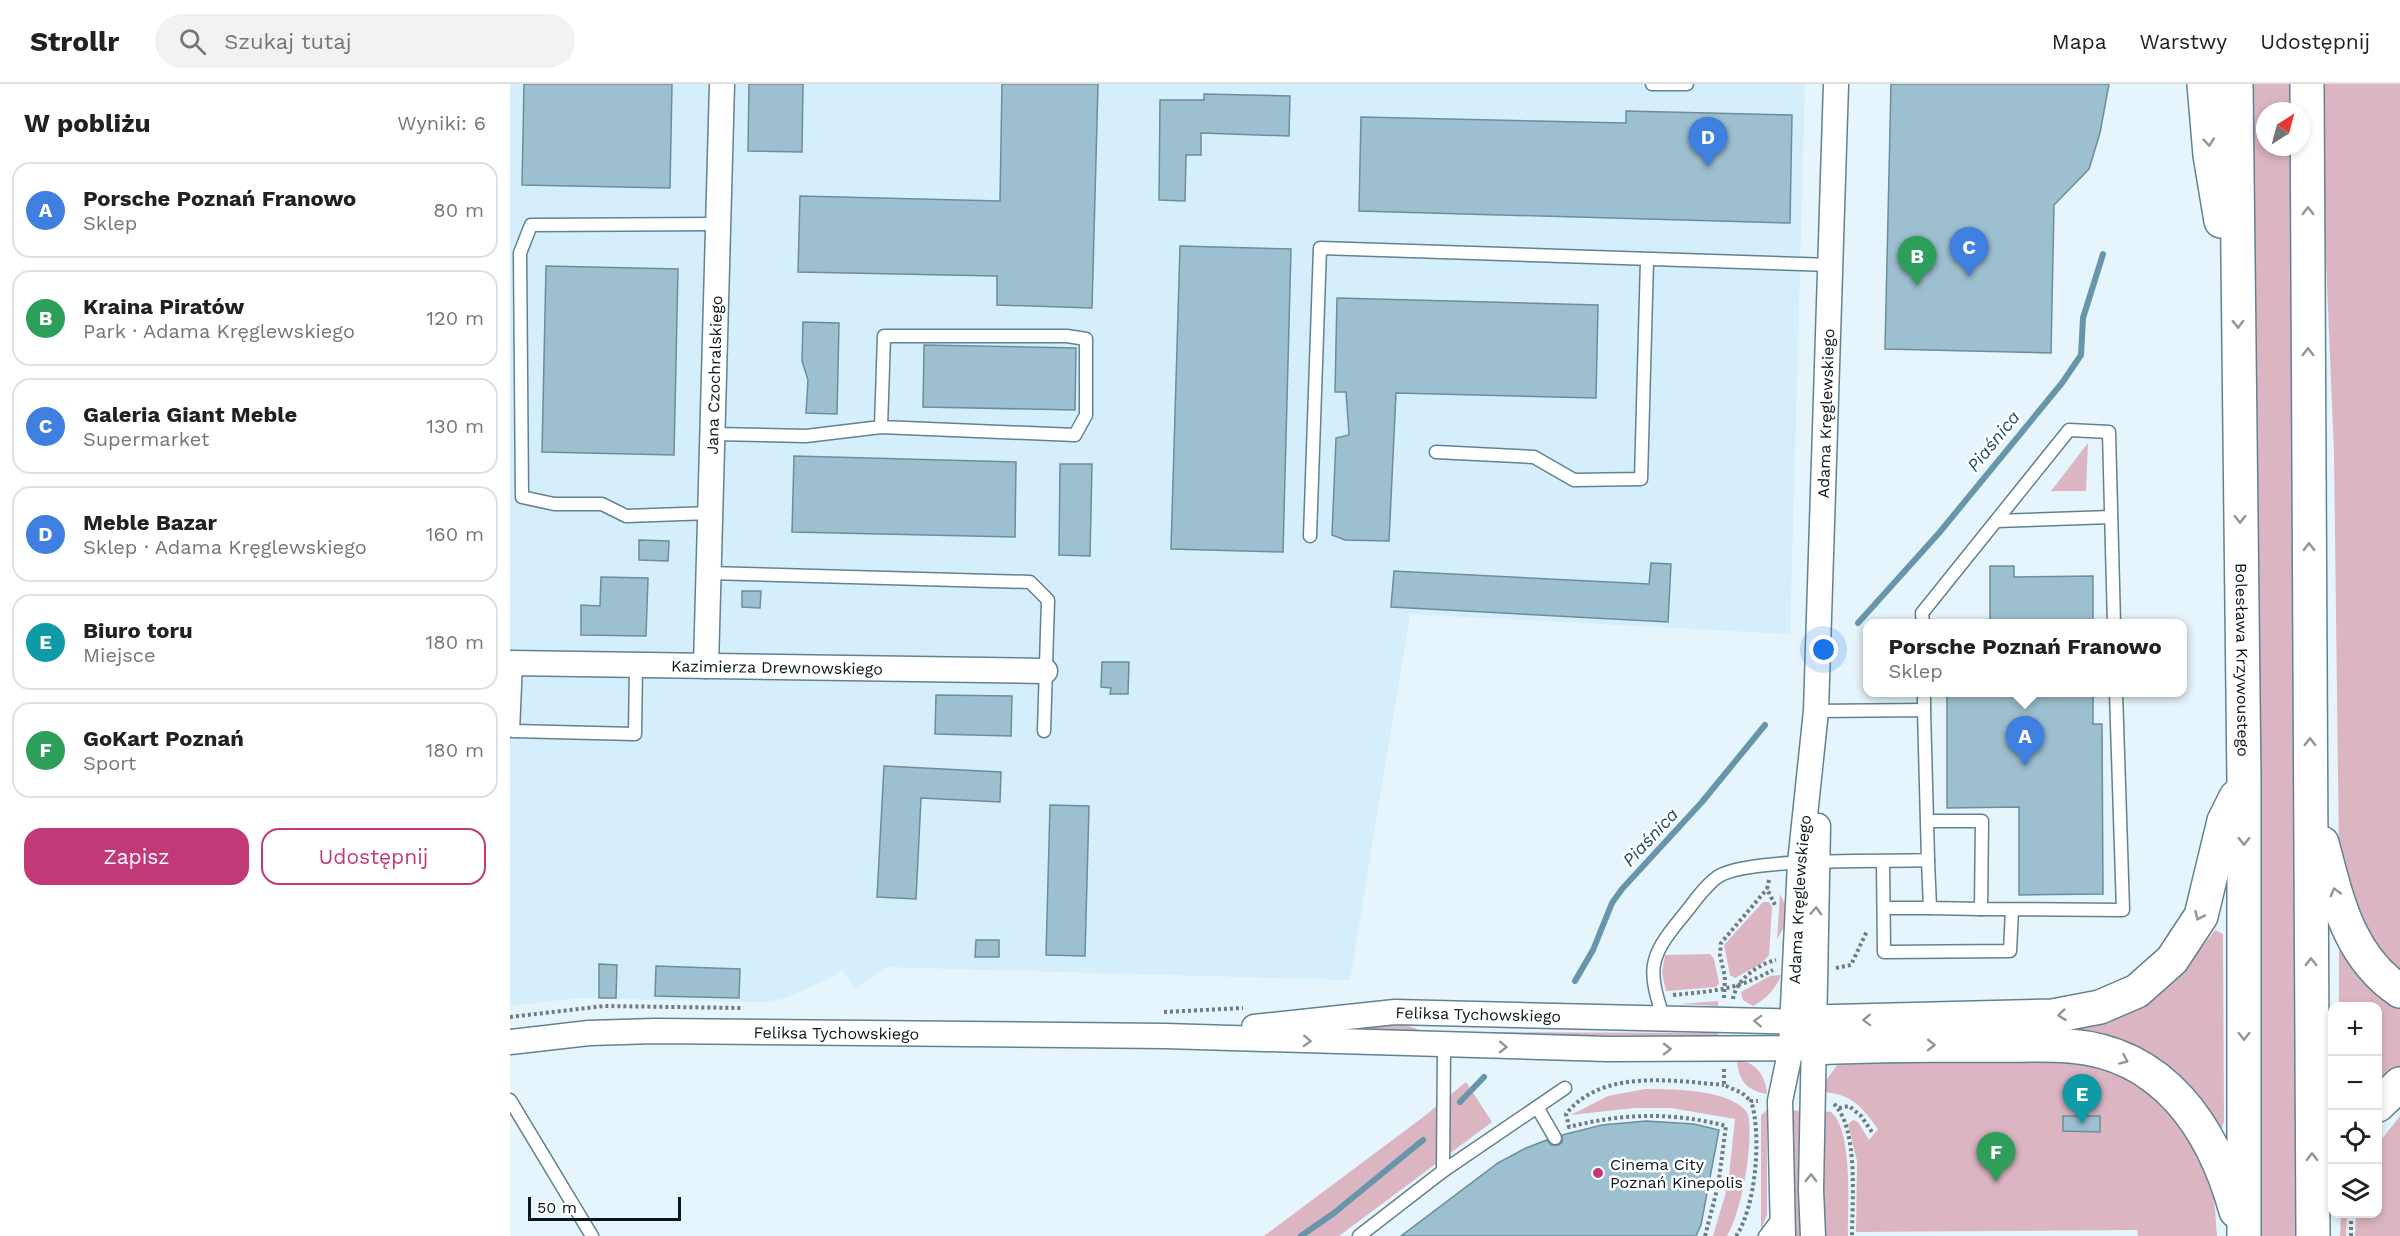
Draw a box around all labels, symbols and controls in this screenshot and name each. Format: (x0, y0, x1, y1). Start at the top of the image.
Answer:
search box (155, 14, 575, 68)
text: Strollr (30, 25, 119, 58)
icon: search (176, 25, 209, 58)
text: Szukaj tutaj (224, 29, 352, 54)
text: Mapa (2052, 29, 2107, 54)
text: Warstwy (2140, 29, 2227, 54)
text: Udostępnij (2260, 29, 2370, 54)
north arrow (2256, 102, 2310, 156)
text: W pobliżu (24, 108, 151, 138)
text: Wyniki: 6 (397, 111, 486, 135)
pin: D (1688, 118, 1728, 167)
one-way arrow (2202, 138, 2215, 147)
text: Porsche Poznań Franowo (83, 186, 356, 211)
text: A (39, 198, 52, 222)
text: 80 m (433, 198, 484, 222)
one-way arrow (2302, 207, 2314, 216)
text: Sklep (83, 211, 137, 235)
pin: C (1950, 228, 1988, 277)
pin: B (1898, 236, 1936, 286)
text: Kraina Piratów (83, 294, 244, 319)
street label: Jana Czochralskiego (702, 295, 726, 455)
text: B (39, 306, 52, 330)
text: 120 m (426, 306, 484, 330)
text: Park · Adama Kręglewskiego (83, 319, 355, 343)
one-way arrow (2232, 319, 2244, 328)
street label: Adama Kręglewskiego (1813, 328, 1838, 499)
one-way arrow (2302, 348, 2315, 357)
text: Galeria Giant Meble (83, 402, 297, 427)
water label: Piaśnica (1962, 406, 2024, 476)
text: C (39, 414, 52, 438)
text: 130 m (426, 414, 484, 438)
text: Supermarket (83, 427, 209, 451)
text: Meble Bazar (83, 510, 217, 535)
one-way arrow (2234, 514, 2246, 523)
text: D (38, 522, 53, 546)
text: 160 m (426, 522, 484, 546)
text: Sklep · Adama Kręglewskiego (83, 535, 367, 559)
one-way arrow (2303, 543, 2315, 552)
street label: Bolesława Krzywoustego (2232, 563, 2253, 757)
text: Biuro toru (83, 618, 193, 643)
popup (1863, 619, 2187, 697)
text: E (39, 630, 52, 654)
text: 180 m (426, 630, 484, 654)
text: Porsche Poznań Franowo (1888, 634, 2162, 659)
your location (1809, 635, 1838, 664)
text: Miejsce (83, 643, 156, 667)
street label: Kazimierza Drewnowskiego (671, 656, 883, 678)
text: Sklep (1888, 659, 1943, 683)
pin: A (2006, 716, 2044, 766)
text: GoKart Poznań (83, 726, 244, 751)
text: F (39, 738, 52, 762)
text: 180 m (426, 738, 484, 762)
one-way arrow (2304, 738, 2316, 747)
text: Sport (83, 751, 136, 775)
water label: Piaśnica (1618, 803, 1682, 871)
street label: Adama Kręglewskiego (1785, 814, 1815, 985)
button: Zapisz (24, 828, 249, 885)
button: Udostępnij (261, 828, 486, 885)
one-way arrow (2238, 836, 2250, 845)
one-way arrow (2330, 887, 2343, 897)
one-way arrow (1810, 907, 1822, 916)
one-way arrow (2194, 910, 2206, 921)
one-way arrow (2305, 957, 2317, 966)
map controls (2328, 1002, 2382, 1218)
button: + (2328, 1002, 2382, 1056)
street label: Feliksa Tychowskiego (1395, 1003, 1561, 1026)
one-way arrow (2057, 1008, 2066, 1021)
one-way arrow (1862, 1013, 1871, 1026)
one-way arrow (1754, 1014, 1763, 1027)
street label: Feliksa Tychowskiego (754, 1022, 919, 1043)
one-way arrow (2238, 1031, 2250, 1040)
one-way arrow (1303, 1035, 1312, 1048)
one-way arrow (1927, 1039, 1936, 1051)
one-way arrow (1498, 1041, 1507, 1053)
one-way arrow (1662, 1043, 1671, 1055)
one-way arrow (2118, 1053, 2129, 1065)
button: − (2328, 1056, 2382, 1110)
pin: E (2062, 1074, 2102, 1124)
button: locate (2328, 1110, 2382, 1164)
pin: F (1976, 1132, 2016, 1182)
one-way arrow (2306, 1152, 2319, 1161)
place label: Cinema City Poznań Kinepolis (1610, 1155, 1743, 1192)
button: layers (2328, 1164, 2382, 1218)
marker: Cinema City Poznań Kinepolis (1591, 1166, 1605, 1180)
one-way arrow (1805, 1173, 1817, 1182)
scale bar (528, 1194, 681, 1222)
text: 50 m (537, 1198, 577, 1217)

